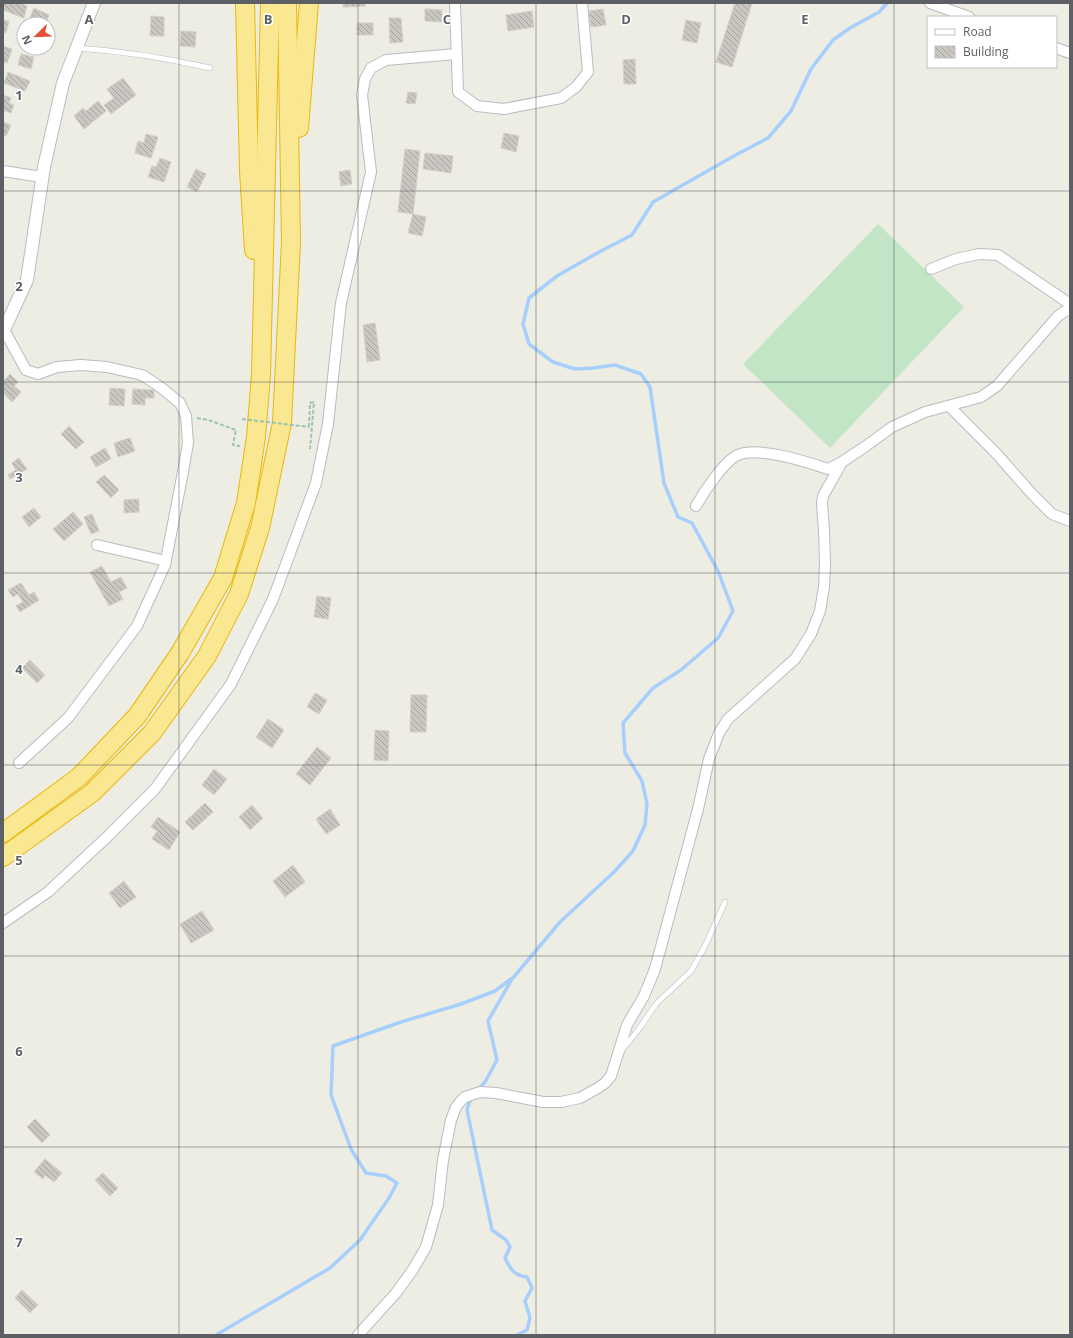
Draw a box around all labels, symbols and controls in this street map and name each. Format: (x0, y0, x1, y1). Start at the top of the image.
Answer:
text: A (85, 10, 94, 28)
text: B (264, 10, 273, 28)
text: C (443, 10, 451, 28)
text: D (621, 10, 631, 28)
text: E (801, 10, 809, 28)
north arrow (16, 16, 56, 56)
legend (927, 16, 1057, 68)
text: Road (963, 23, 992, 40)
text: N (18, 33, 35, 47)
text: Building (963, 43, 1009, 60)
text: 1 (15, 86, 23, 104)
text: 2 (15, 277, 23, 295)
text: 3 (15, 468, 23, 486)
text: 4 (15, 660, 23, 678)
text: 5 (15, 851, 23, 869)
text: 6 (15, 1042, 23, 1060)
text: 7 (15, 1233, 23, 1251)

